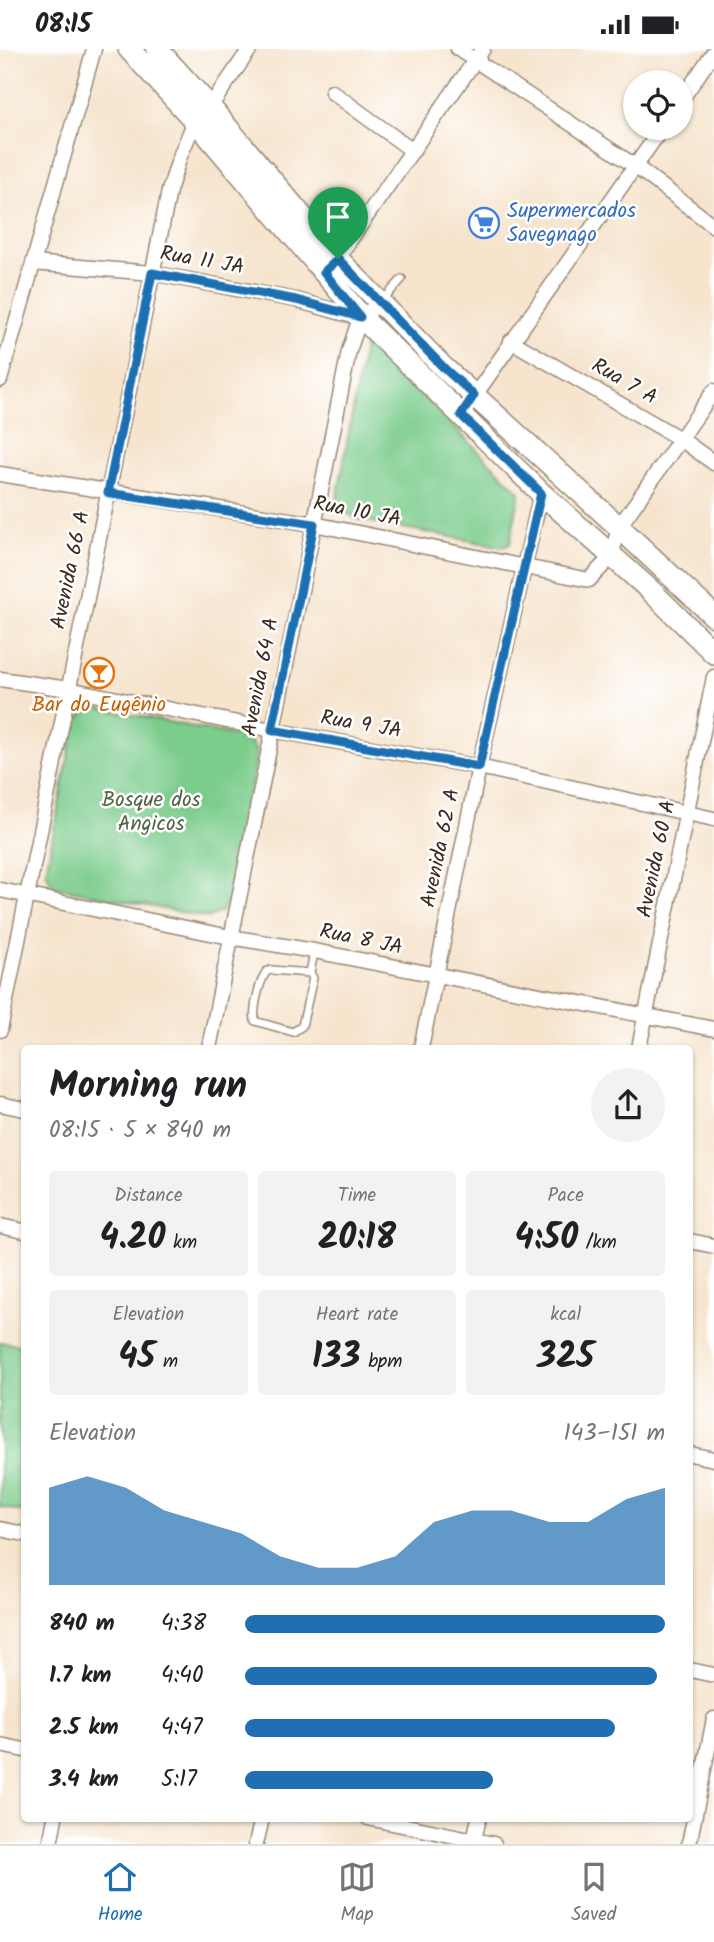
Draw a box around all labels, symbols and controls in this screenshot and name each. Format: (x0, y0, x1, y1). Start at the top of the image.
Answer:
text: 08:15 (35, 4, 91, 46)
map controls (623, 70, 693, 140)
button: locate (623, 70, 693, 140)
pin (308, 187, 368, 259)
place label: Supermercados Savegnago (507, 195, 636, 252)
icon: arrive (319, 198, 357, 236)
supermarket icon: Supermercados Savegnago (467, 206, 501, 240)
street label: Rua 11 JA (157, 237, 247, 285)
street label: Rua 7 A (585, 350, 663, 414)
street label: Rua 10 JA (310, 487, 404, 537)
street label: Avenida 66 A (42, 508, 100, 632)
street label: Avenida 64 A (233, 615, 289, 739)
bar icon: Bar do Eugênio (82, 656, 116, 690)
place label: Bar do Eugênio (32, 689, 166, 722)
street label: Rua 9 JA (318, 702, 404, 748)
park label: Bosque dos Angicos (102, 784, 200, 841)
street label: Avenida 62 A (412, 785, 470, 911)
street label: Avenida 60 A (628, 797, 686, 921)
street label: Rua 8 JA (316, 915, 406, 965)
text: Morning run (49, 1057, 247, 1117)
button: share (591, 1068, 665, 1142)
text: 08:15 · 5 × 840 m (49, 1113, 231, 1149)
text: Distance (114, 1181, 182, 1211)
text: Time (338, 1181, 376, 1211)
text: Pace (548, 1181, 584, 1211)
text: 4.20 (100, 1211, 165, 1267)
text: 20:18 (318, 1211, 396, 1267)
text: 4:50 (515, 1211, 578, 1267)
text: km (165, 1228, 197, 1258)
text: /km (578, 1228, 617, 1258)
text: Elevation (112, 1300, 184, 1330)
text: Heart rate (316, 1300, 398, 1330)
text: kcal (550, 1300, 581, 1330)
text: 45 (119, 1330, 155, 1386)
text: 133 (312, 1330, 361, 1386)
text: 325 (537, 1330, 594, 1386)
text: m (155, 1347, 178, 1377)
text: bpm (361, 1347, 402, 1377)
text: Elevation (49, 1416, 136, 1452)
text: 143–151 m (564, 1416, 665, 1452)
text: 840 m (49, 1606, 115, 1642)
text: 4:38 (161, 1606, 206, 1642)
text: 1.7 km (49, 1658, 111, 1694)
text: 4:40 (161, 1658, 204, 1694)
text: 2.5 km (49, 1710, 119, 1746)
text: 4:47 (161, 1710, 203, 1746)
text: 3.4 km (49, 1762, 119, 1798)
text: 5:17 (161, 1762, 197, 1798)
tab: Home (98, 1858, 143, 1930)
tab: Map (338, 1858, 376, 1930)
tab: Saved (571, 1858, 616, 1930)

